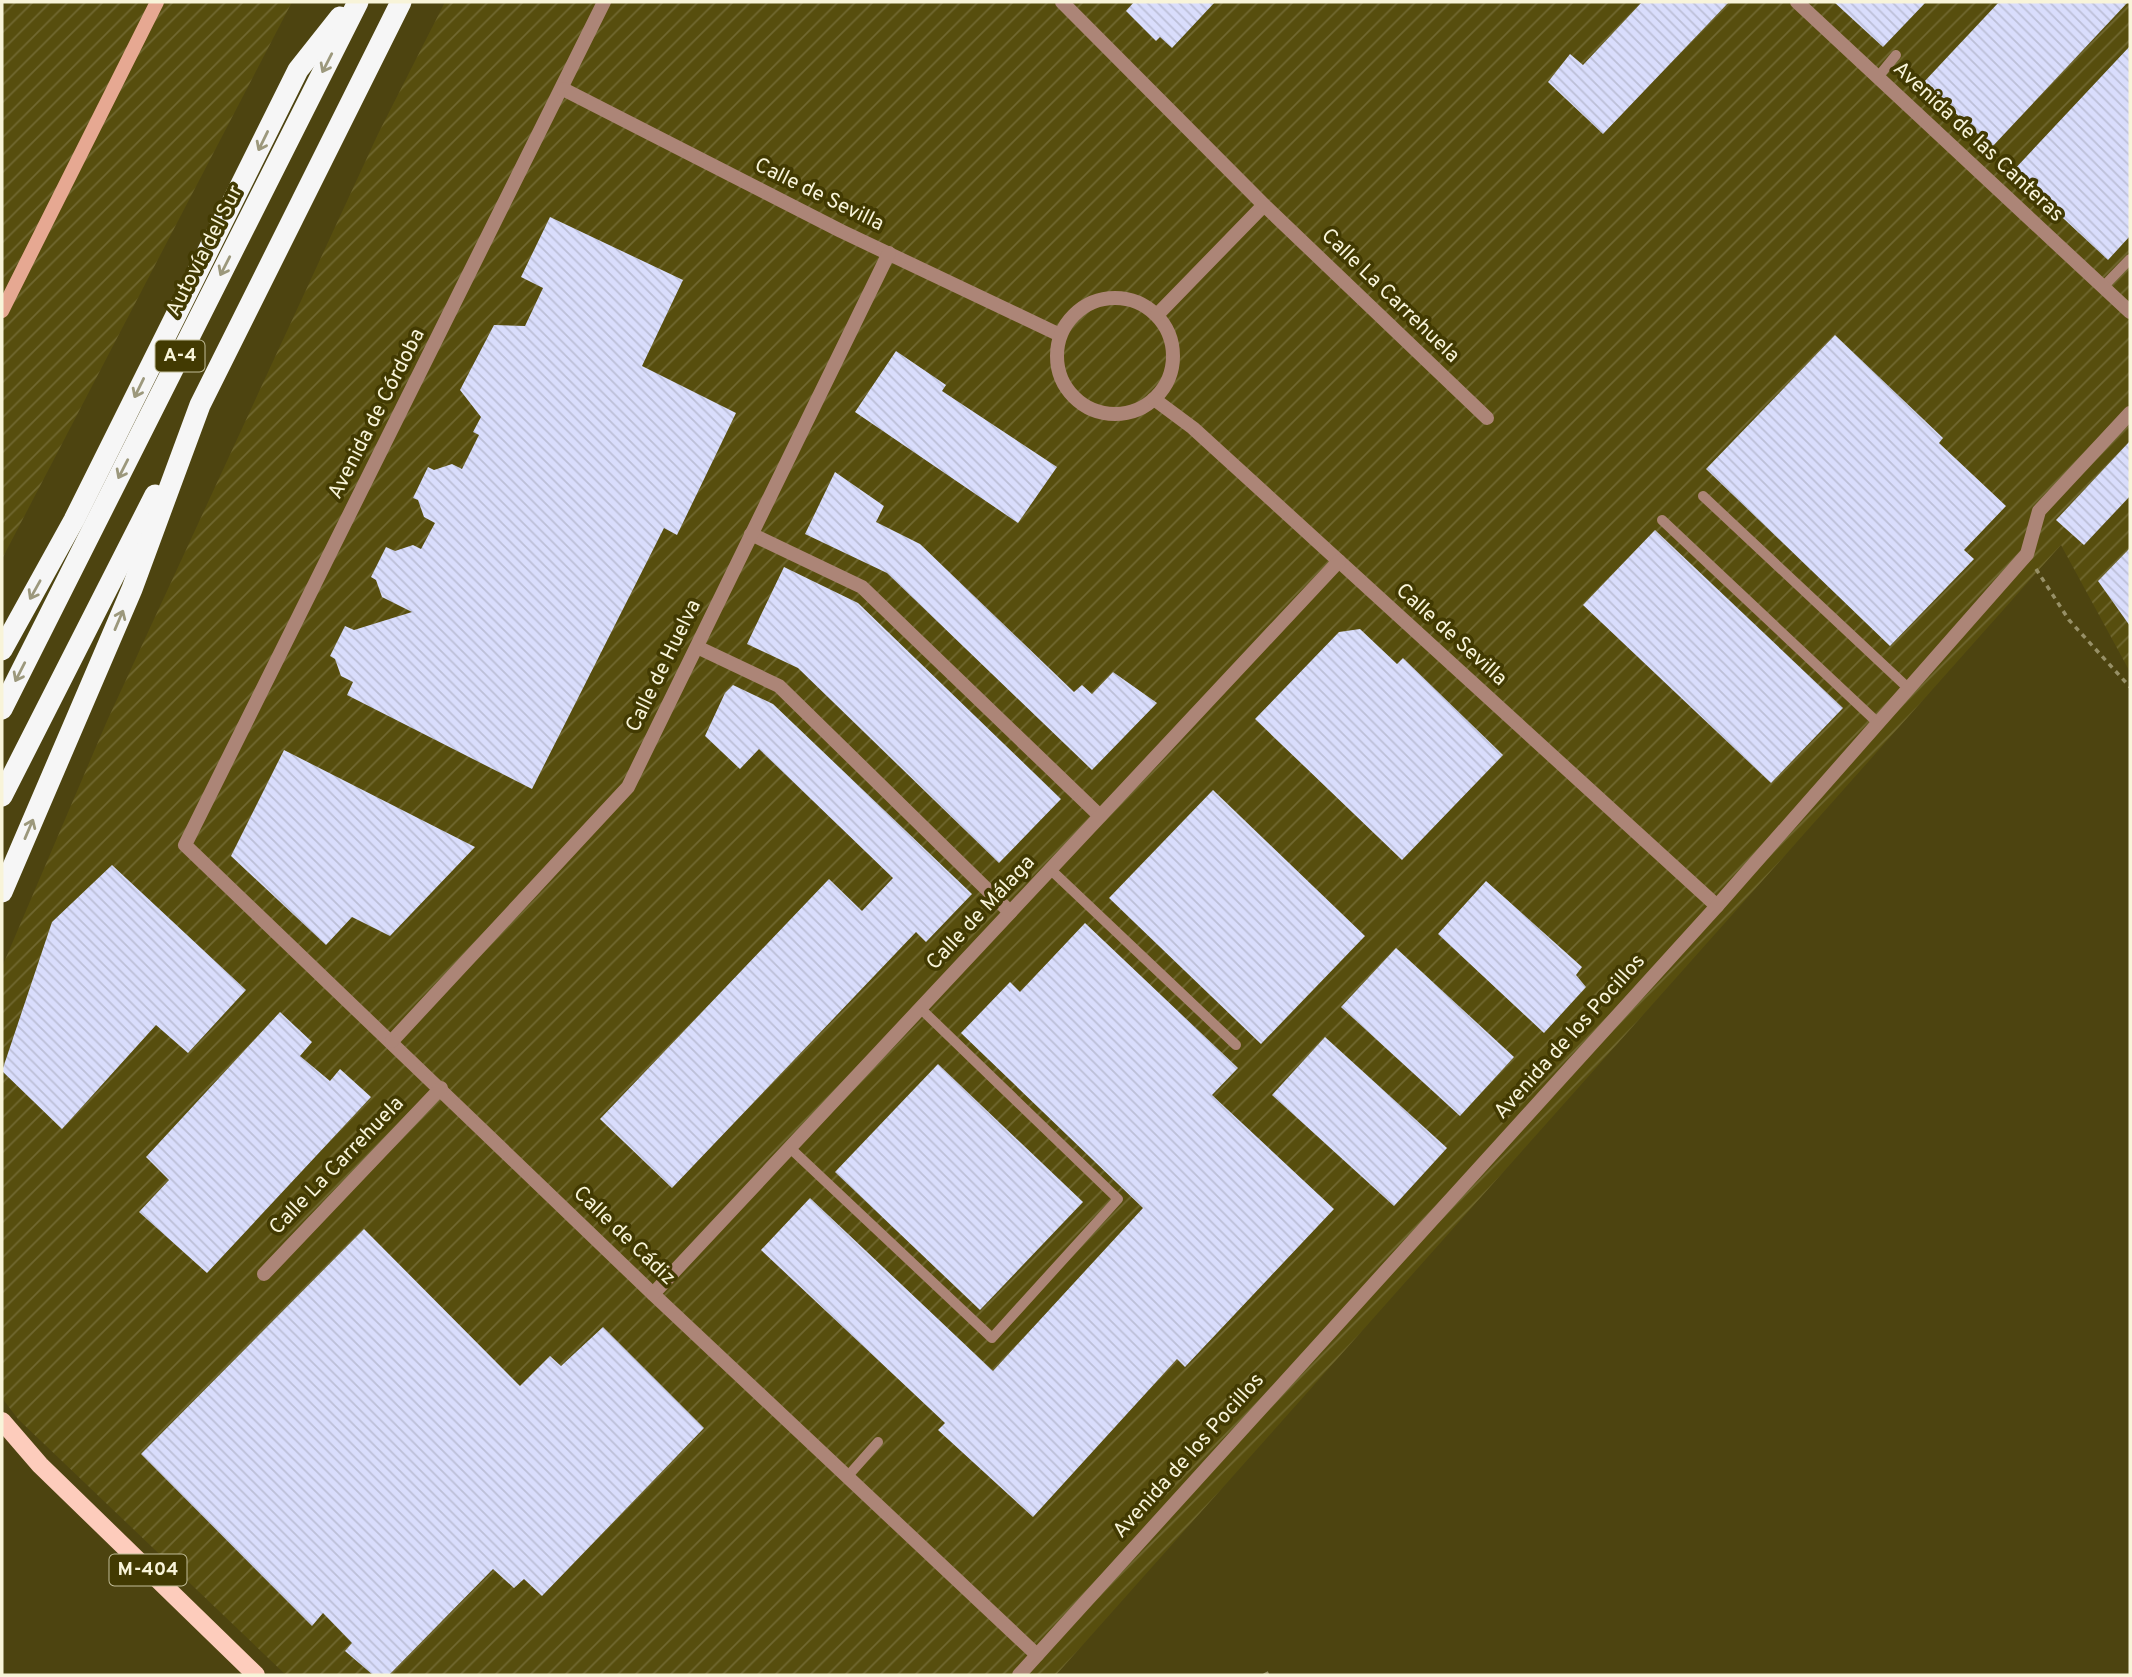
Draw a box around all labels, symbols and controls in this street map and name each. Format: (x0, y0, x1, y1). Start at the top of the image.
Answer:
one-way arrow (320, 52, 334, 73)
street label: Avenida de las Canteras (1887, 56, 2069, 228)
one-way arrow (255, 130, 269, 151)
street label: Calle de Sevilla (750, 152, 888, 238)
street label: Autovía del Sur (160, 181, 250, 321)
street label: Calle La Carrehuela (1315, 223, 1465, 369)
one-way arrow (217, 255, 231, 276)
street label: Avenida de Córdoba (322, 324, 432, 504)
road number: A-4 (156, 340, 204, 372)
one-way arrow (132, 377, 146, 398)
one-way arrow (115, 458, 129, 479)
street label: Calle de Sevilla (1390, 578, 1512, 692)
one-way arrow (28, 580, 42, 600)
street label: Calle de Huelva (620, 595, 708, 737)
one-way arrow (113, 610, 126, 631)
one-way arrow (13, 661, 27, 682)
one-way arrow (23, 819, 36, 840)
street label: Calle de Málaga (921, 850, 1041, 976)
street label: Avenida de los Pocillos (1488, 949, 1652, 1125)
street label: Calle La Carrehuela (264, 1091, 410, 1241)
street label: Calle de Cádiz (567, 1180, 681, 1292)
street label: Avenida de los Pocillos (1107, 1368, 1271, 1544)
road number: M-404 (110, 1554, 186, 1586)

